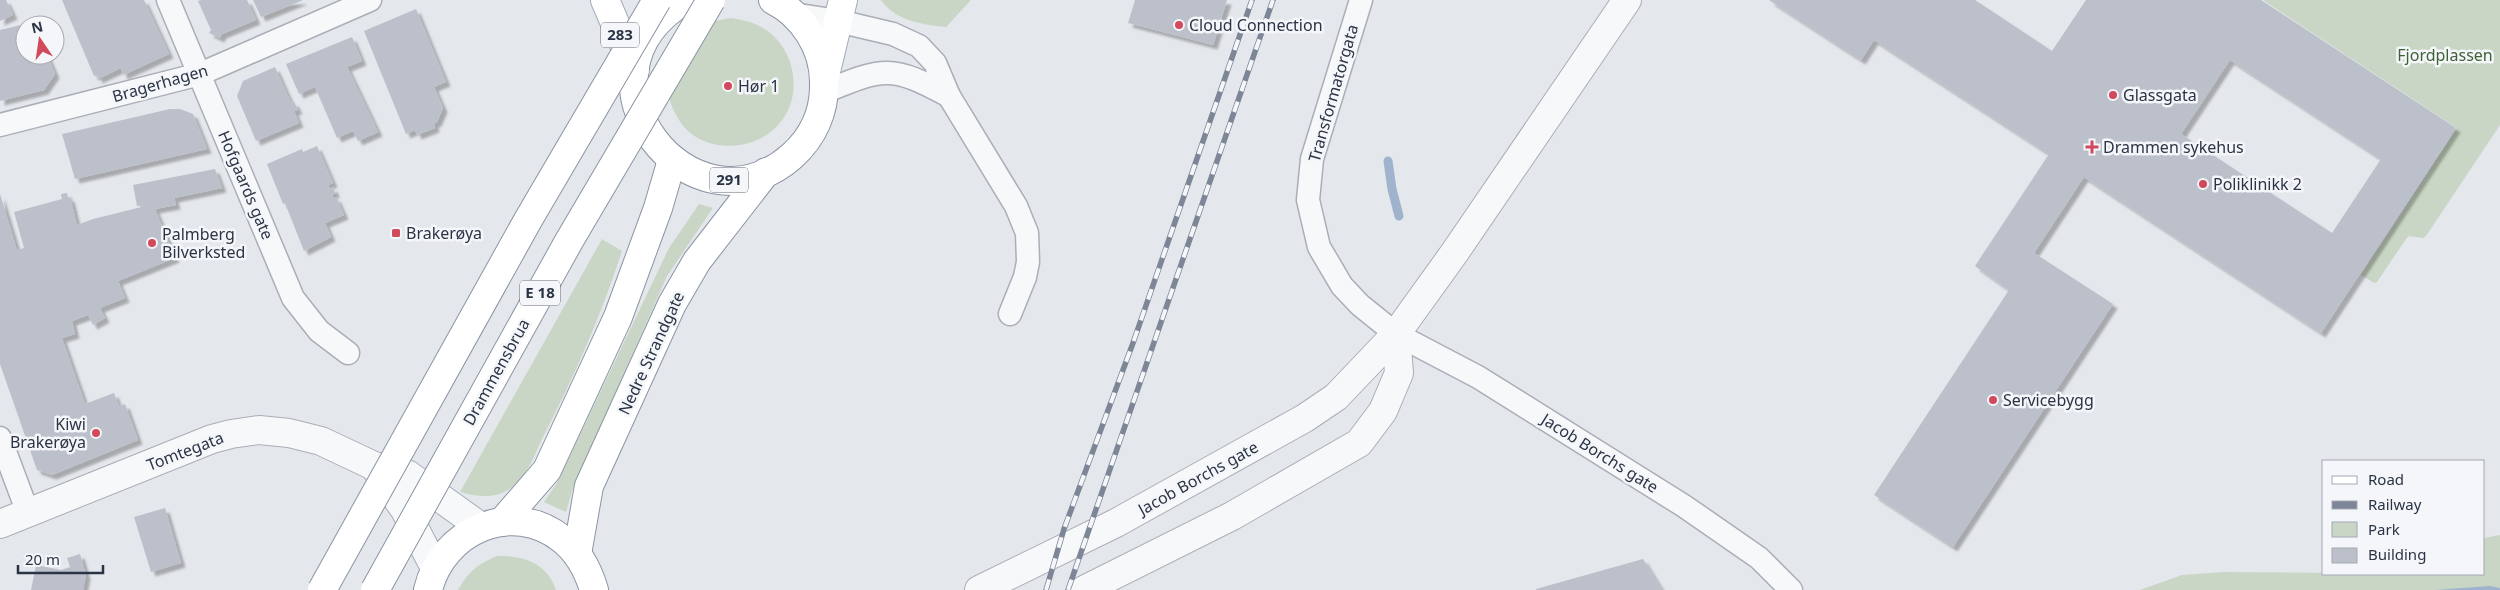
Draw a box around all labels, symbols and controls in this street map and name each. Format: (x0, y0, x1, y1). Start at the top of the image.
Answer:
place label: Cloud Connection (1189, 14, 1323, 36)
north arrow (15, 15, 65, 65)
text: N (29, 16, 45, 37)
marker: Cloud Connection (1173, 19, 1185, 31)
road number: 283 (601, 22, 639, 48)
street label: Transformatorgata (1303, 22, 1363, 164)
park label: Fjordplassen (2397, 44, 2493, 66)
street label: Bragerhagen (109, 59, 211, 107)
place label: Hør 1 (738, 75, 779, 97)
marker: Hør 1 (722, 80, 734, 92)
place label: Glassgata (2123, 84, 2197, 106)
marker: Glassgata (2107, 89, 2119, 101)
street label: Hofgaards gate (213, 127, 279, 243)
place label: Drammen sykehus (2103, 136, 2244, 158)
marker: Drammen sykehus (2085, 140, 2099, 154)
road number: 291 (710, 168, 748, 192)
place label: Poliklinikk 2 (2213, 173, 2302, 195)
marker: Poliklinikk 2 (2197, 178, 2209, 190)
place label: Brakerøya (406, 222, 482, 244)
place label: Palmberg Bilverksted (162, 223, 245, 263)
marker: Brakerøya (390, 227, 402, 239)
marker: Palmberg Bilverksted (146, 237, 158, 249)
road number: E 18 (520, 280, 560, 306)
street label: Nedre Strandgate (613, 288, 689, 418)
street label: Drammensbrua (458, 315, 534, 429)
place label: Servicebygg (2003, 389, 2094, 411)
marker: Servicebygg (1987, 394, 1999, 406)
street label: Jacob Borchs gate (1536, 407, 1663, 498)
place label: Kiwi Brakerøya (10, 413, 86, 453)
street label: Tomtegata (143, 426, 227, 476)
marker: Kiwi Brakerøya (90, 427, 102, 439)
street label: Jacob Borchs gate (1132, 436, 1262, 521)
legend (2322, 460, 2485, 575)
text: Road (2368, 469, 2404, 489)
text: Railway (2368, 494, 2422, 514)
text: Park (2368, 519, 2400, 539)
scale bar (18, 542, 102, 574)
text: Building (2368, 544, 2426, 564)
text: 20 m (25, 549, 60, 569)

